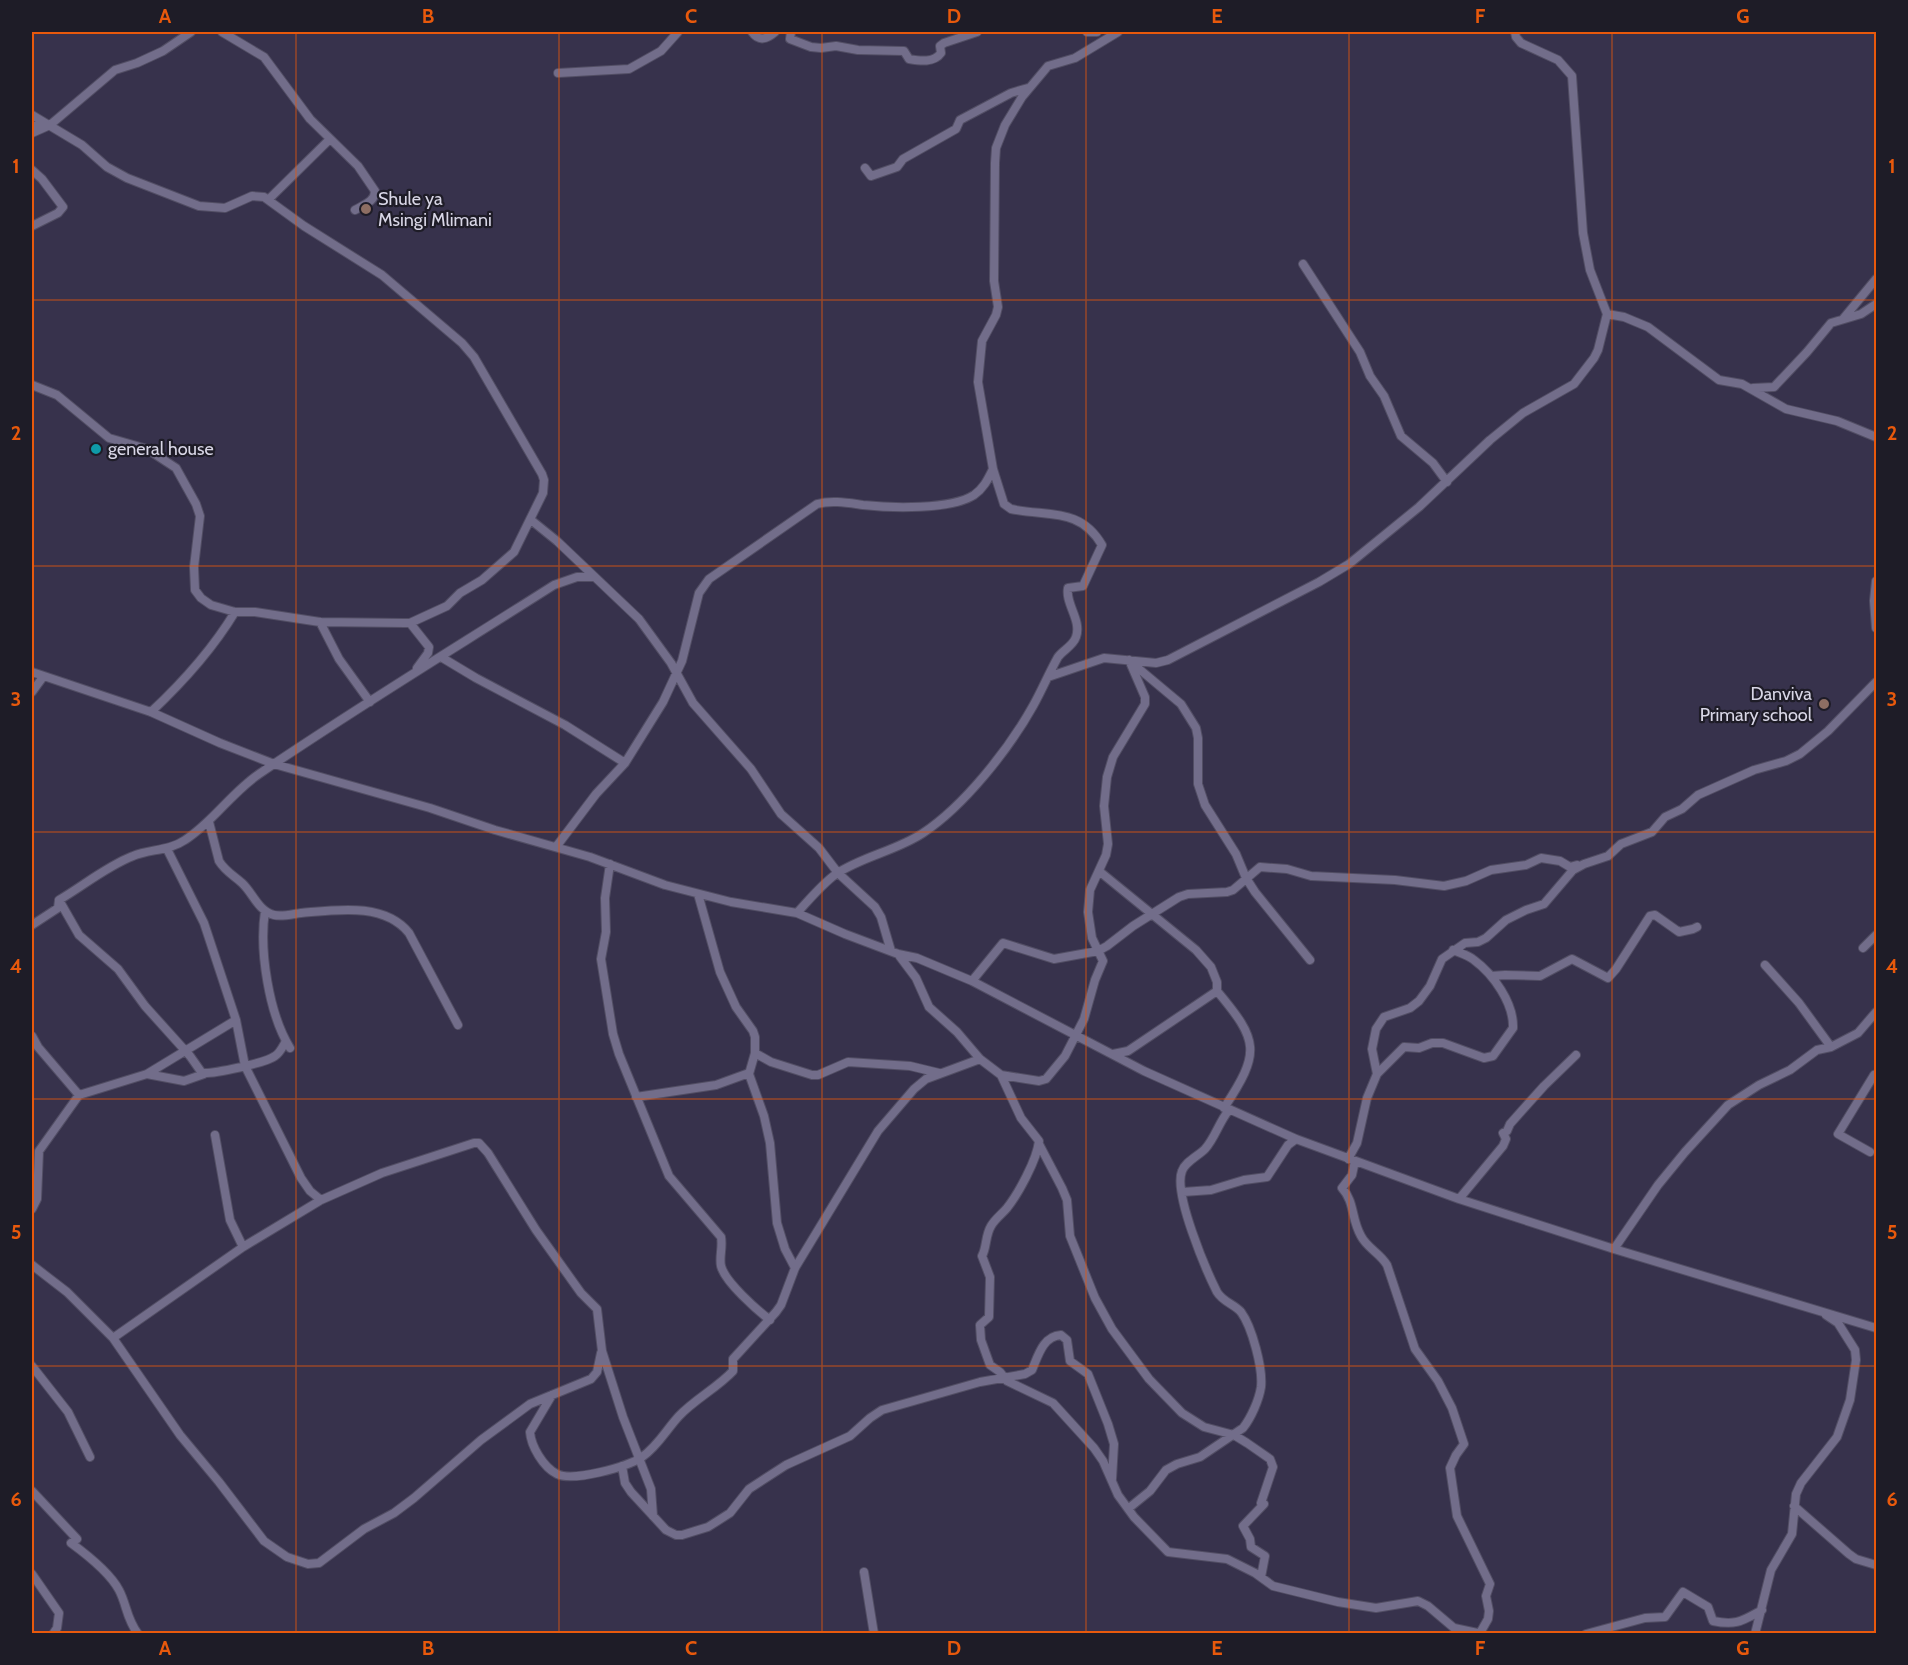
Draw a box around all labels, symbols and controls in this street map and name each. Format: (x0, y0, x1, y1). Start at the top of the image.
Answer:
text: A (159, 4, 172, 28)
text: B (422, 4, 434, 28)
text: C (685, 4, 697, 28)
text: D (947, 4, 961, 28)
text: E (1211, 4, 1223, 28)
text: F (1475, 4, 1486, 28)
text: G (1736, 4, 1750, 28)
text: 1 (12, 154, 20, 178)
text: 1 (1888, 154, 1896, 178)
place label: Shule ya Msingi Mlimani (378, 188, 492, 231)
marker: Shule ya Msingi Mlimani (359, 202, 373, 216)
text: 2 (11, 421, 21, 445)
text: 2 (1887, 421, 1897, 445)
place label: general house (108, 438, 214, 460)
marker: general house (89, 442, 103, 456)
place label: Danviva Primary school (1700, 683, 1813, 726)
text: 3 (11, 687, 21, 711)
text: 3 (1887, 687, 1897, 711)
marker: Danviva Primary school (1817, 697, 1831, 711)
text: 4 (10, 954, 22, 978)
text: 4 (1886, 954, 1898, 978)
text: 5 (11, 1220, 21, 1244)
text: 5 (1887, 1220, 1897, 1244)
text: 6 (10, 1487, 22, 1511)
text: 6 (1886, 1487, 1898, 1511)
text: A (159, 1636, 172, 1660)
text: B (422, 1636, 434, 1660)
text: C (685, 1636, 697, 1660)
text: D (947, 1636, 961, 1660)
text: E (1211, 1636, 1223, 1660)
text: F (1475, 1636, 1486, 1660)
text: G (1736, 1636, 1750, 1660)

